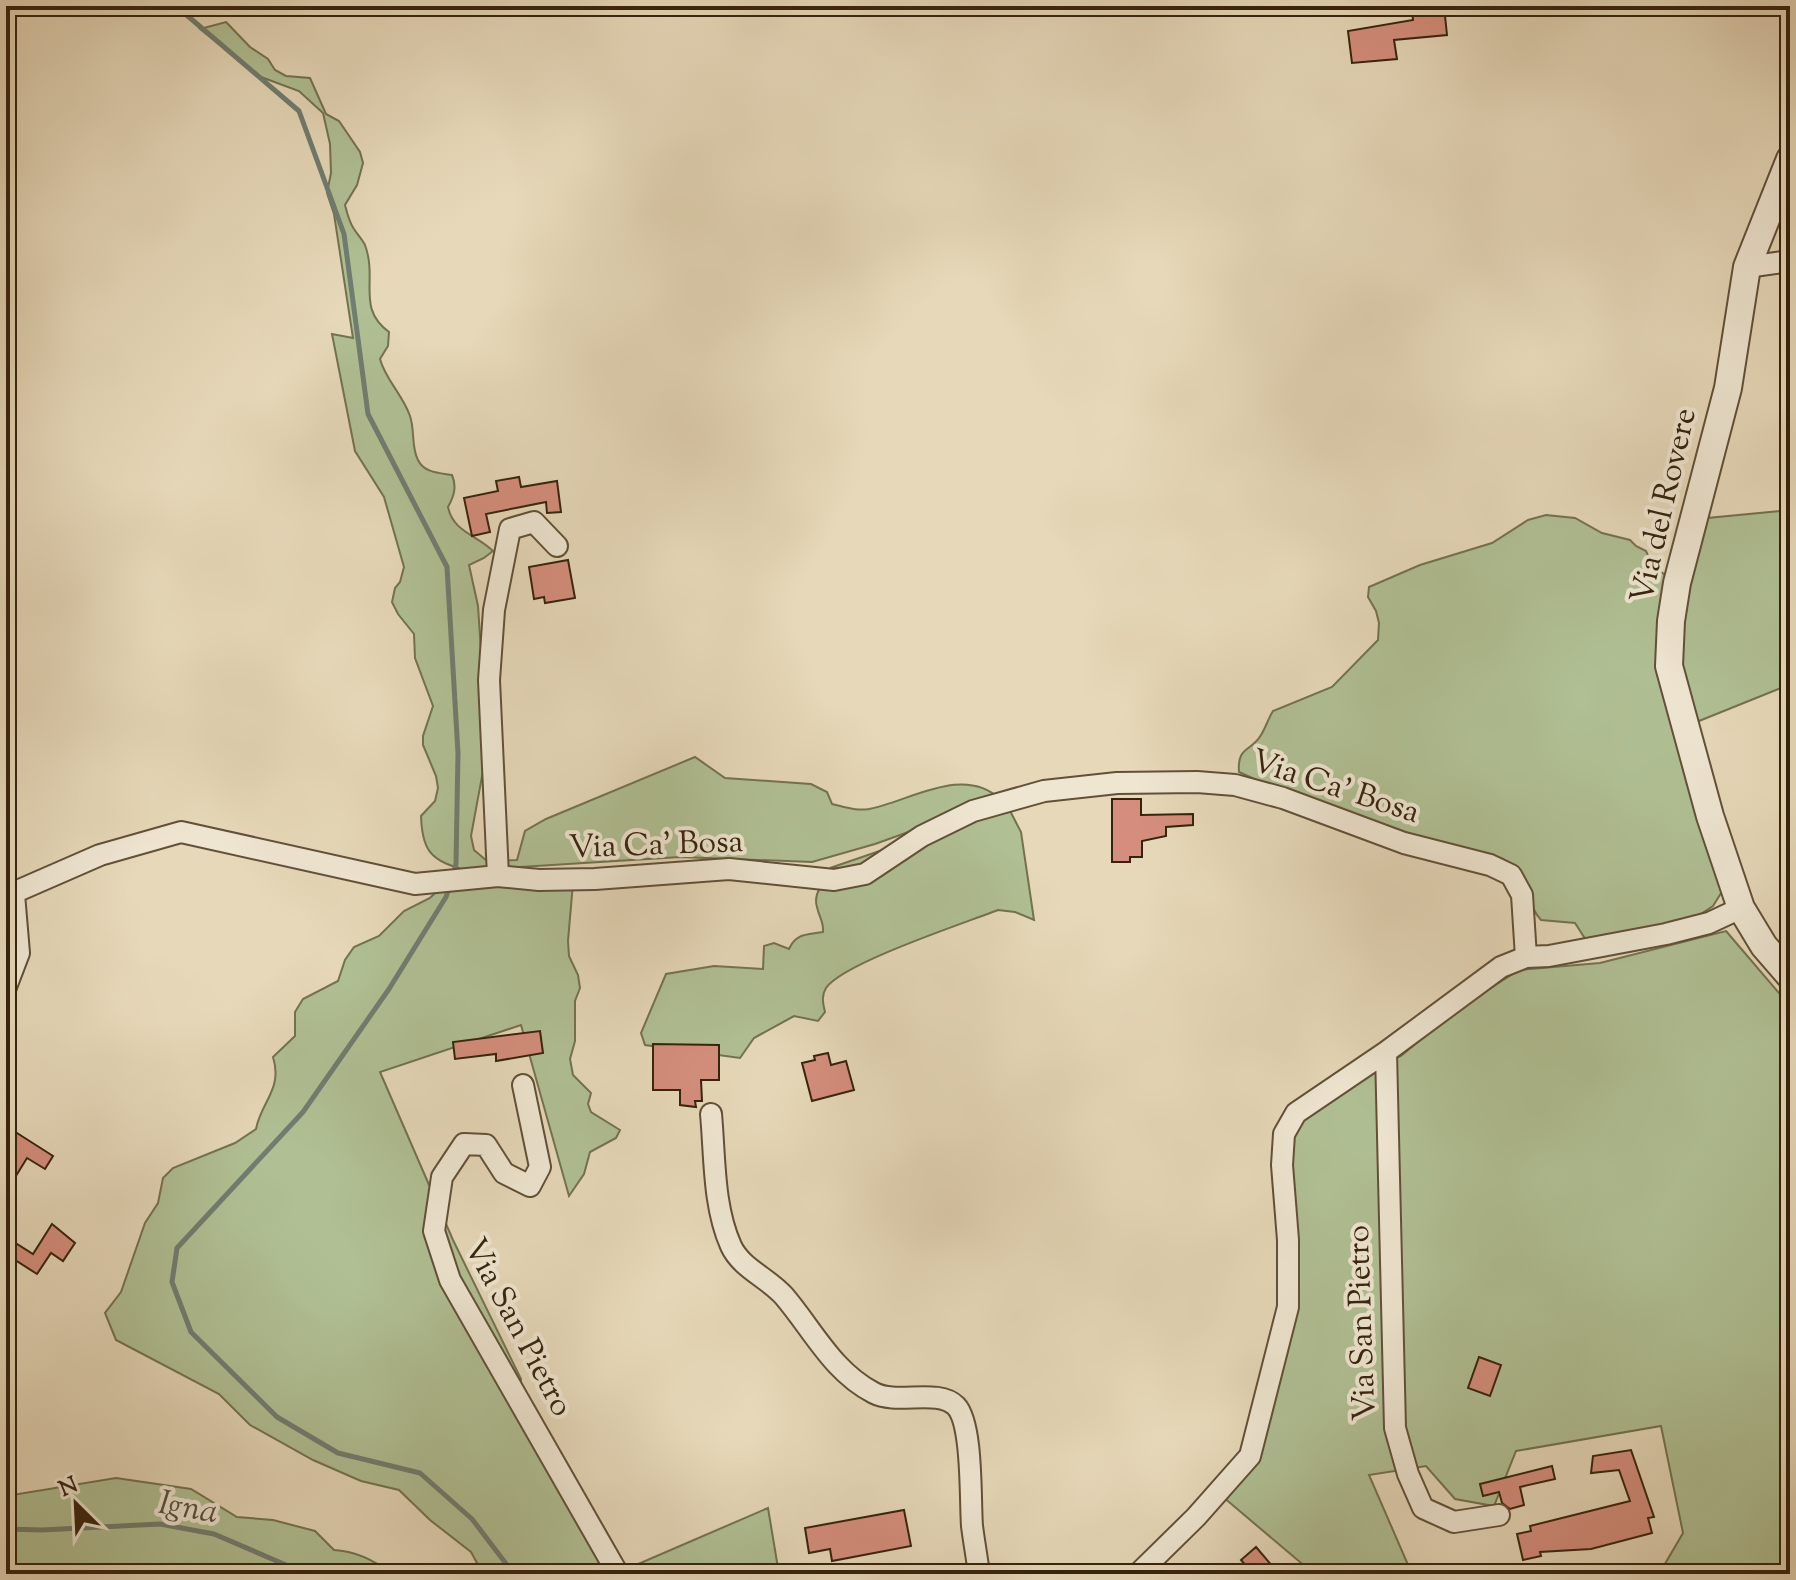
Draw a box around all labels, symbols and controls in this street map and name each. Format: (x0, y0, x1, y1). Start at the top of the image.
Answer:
street label: Via del Rovere (1620, 404, 1710, 608)
street label: Via Ca' Bosa (1245, 739, 1425, 837)
street label: Via Ca' Bosa (568, 820, 744, 872)
street label: Via San Pietro (1337, 1224, 1389, 1422)
street label: Via San Pietro (451, 1231, 583, 1425)
north arrow (36, 1464, 116, 1544)
text: N (55, 1470, 84, 1507)
water label: Igna (154, 1480, 222, 1538)

